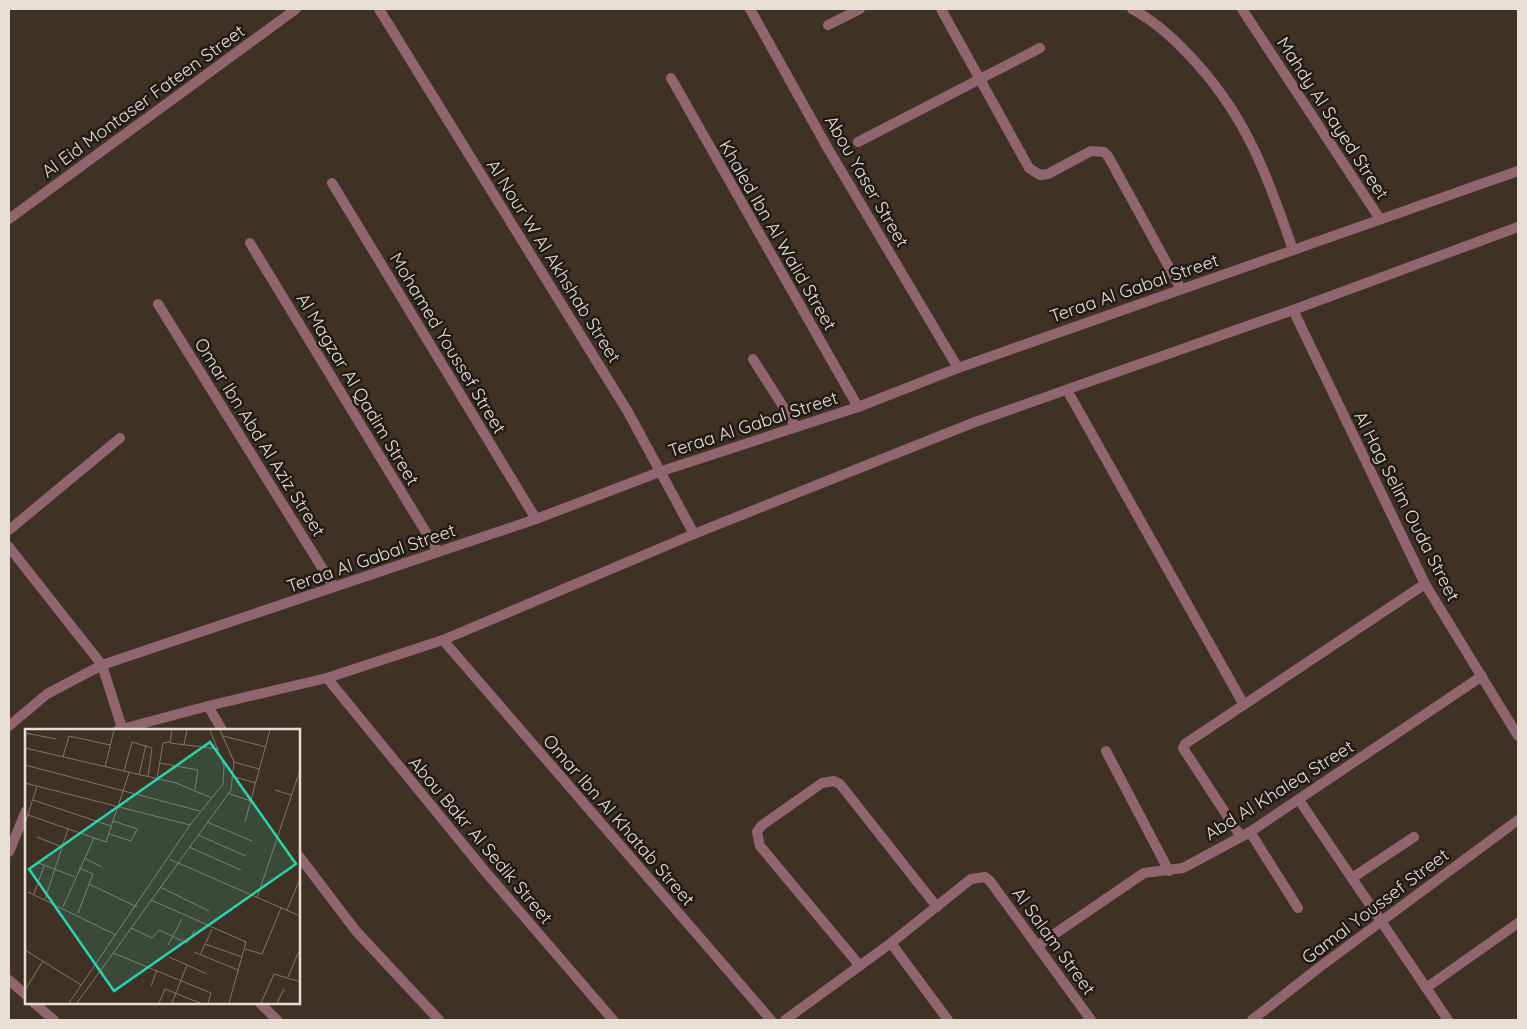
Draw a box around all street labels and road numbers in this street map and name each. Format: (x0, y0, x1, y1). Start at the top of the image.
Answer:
street label: Al Eid Montaser Fateen Street (37, 19, 249, 183)
street label: Mahdy Al Sayed Street (1272, 32, 1394, 204)
street label: Abou Yaser Street (820, 111, 914, 251)
street label: Khaled Ibn Al Walid Street (714, 136, 842, 334)
street label: Al Nour W Al Akhshab Street (482, 155, 626, 367)
street label: Mohamed Youssef Street (385, 248, 511, 438)
street label: Teraa Al Gabal Street (1047, 248, 1221, 328)
street label: Al Magzar Al Qadim Street (292, 289, 424, 489)
street label: Omar Ibn Abd Al Aziz Street (189, 334, 331, 540)
street label: Teraa Al Gabal Street (665, 386, 841, 462)
street label: Al Hag Selim Ouda Street (1349, 407, 1465, 605)
street label: Teraa Al Gabal Street (284, 518, 458, 598)
street label: Omar Ibn Al Khatab Street (538, 730, 700, 910)
street label: Abd Al Khaleq Street (1200, 735, 1358, 845)
street label: Abou Bakr Al Sedik Street (404, 751, 558, 929)
street label: Gamal Youssef Street (1297, 843, 1453, 969)
street label: Al Salam Street (1007, 883, 1101, 999)

